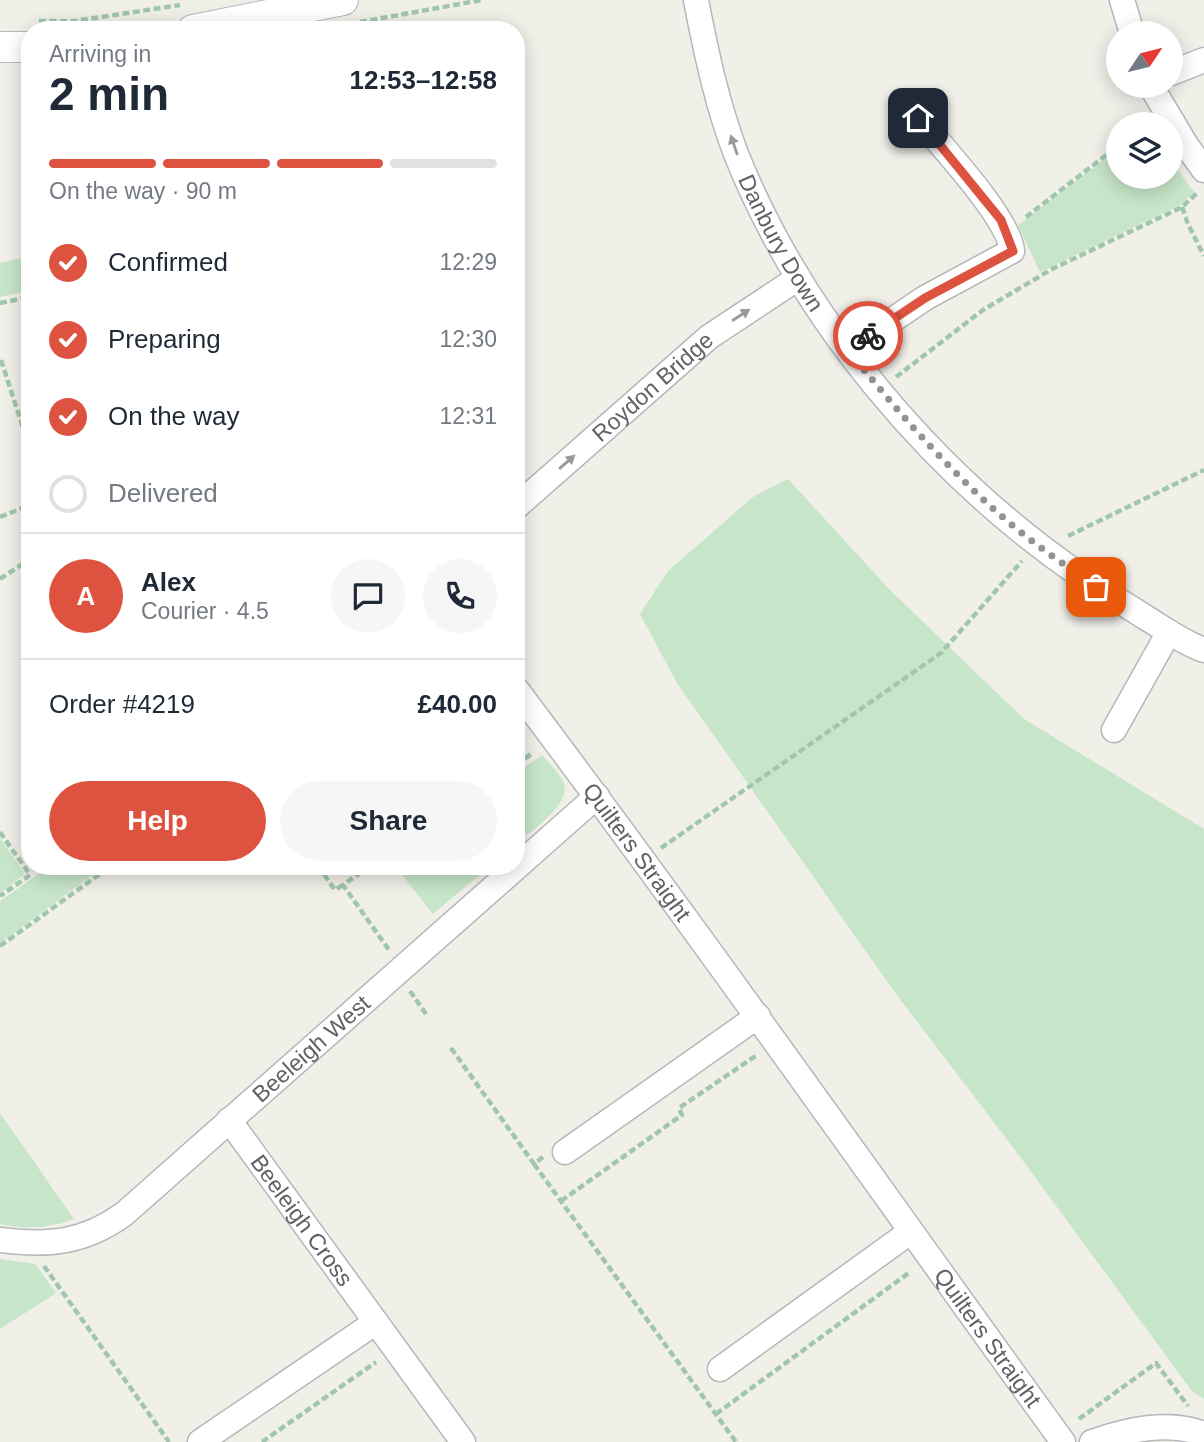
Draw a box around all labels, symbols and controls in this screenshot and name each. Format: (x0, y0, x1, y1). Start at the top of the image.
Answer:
north arrow (1106, 21, 1183, 98)
map controls (1106, 21, 1183, 189)
text: Arriving in (49, 41, 151, 67)
text: 12:53–12:58 (350, 65, 497, 95)
text: 2 min (49, 68, 169, 120)
pin (888, 88, 948, 148)
icon: home (899, 99, 937, 137)
button: layers (1106, 112, 1183, 189)
one-way arrow (728, 135, 739, 156)
street label: Danbury Down (733, 170, 829, 316)
text: On the way · 90 m (49, 178, 237, 204)
icon: check (49, 244, 87, 282)
text: Confirmed (108, 247, 228, 277)
text: 12:29 (439, 249, 497, 275)
courier (833, 301, 903, 371)
one-way arrow (732, 308, 750, 322)
icon: bike (849, 317, 887, 355)
icon: check (49, 321, 87, 359)
text: Preparing (108, 324, 221, 354)
text: 12:30 (439, 326, 497, 352)
street label: Roydon Bridge (587, 327, 718, 447)
icon: check (49, 398, 87, 436)
text: On the way (108, 401, 240, 431)
text: 12:31 (439, 403, 497, 429)
one-way arrow (559, 454, 576, 470)
text: Delivered (108, 478, 218, 508)
pin (1066, 557, 1126, 617)
button: chat (331, 559, 405, 633)
button: phone (423, 559, 497, 633)
text: Alex (141, 567, 196, 597)
icon: bag (1077, 568, 1115, 606)
text: A (77, 581, 95, 611)
text: Courier · 4.5 (141, 598, 269, 624)
text: Order #4219 (49, 689, 195, 719)
text: £40.00 (417, 689, 497, 719)
street label: Quilters Straight (578, 778, 697, 927)
button: Help (49, 781, 266, 861)
button: Share (280, 781, 497, 861)
street label: Beeleigh West (247, 990, 376, 1107)
street label: Beeleigh Cross (246, 1150, 358, 1291)
street label: Quilters Straight (929, 1263, 1047, 1413)

